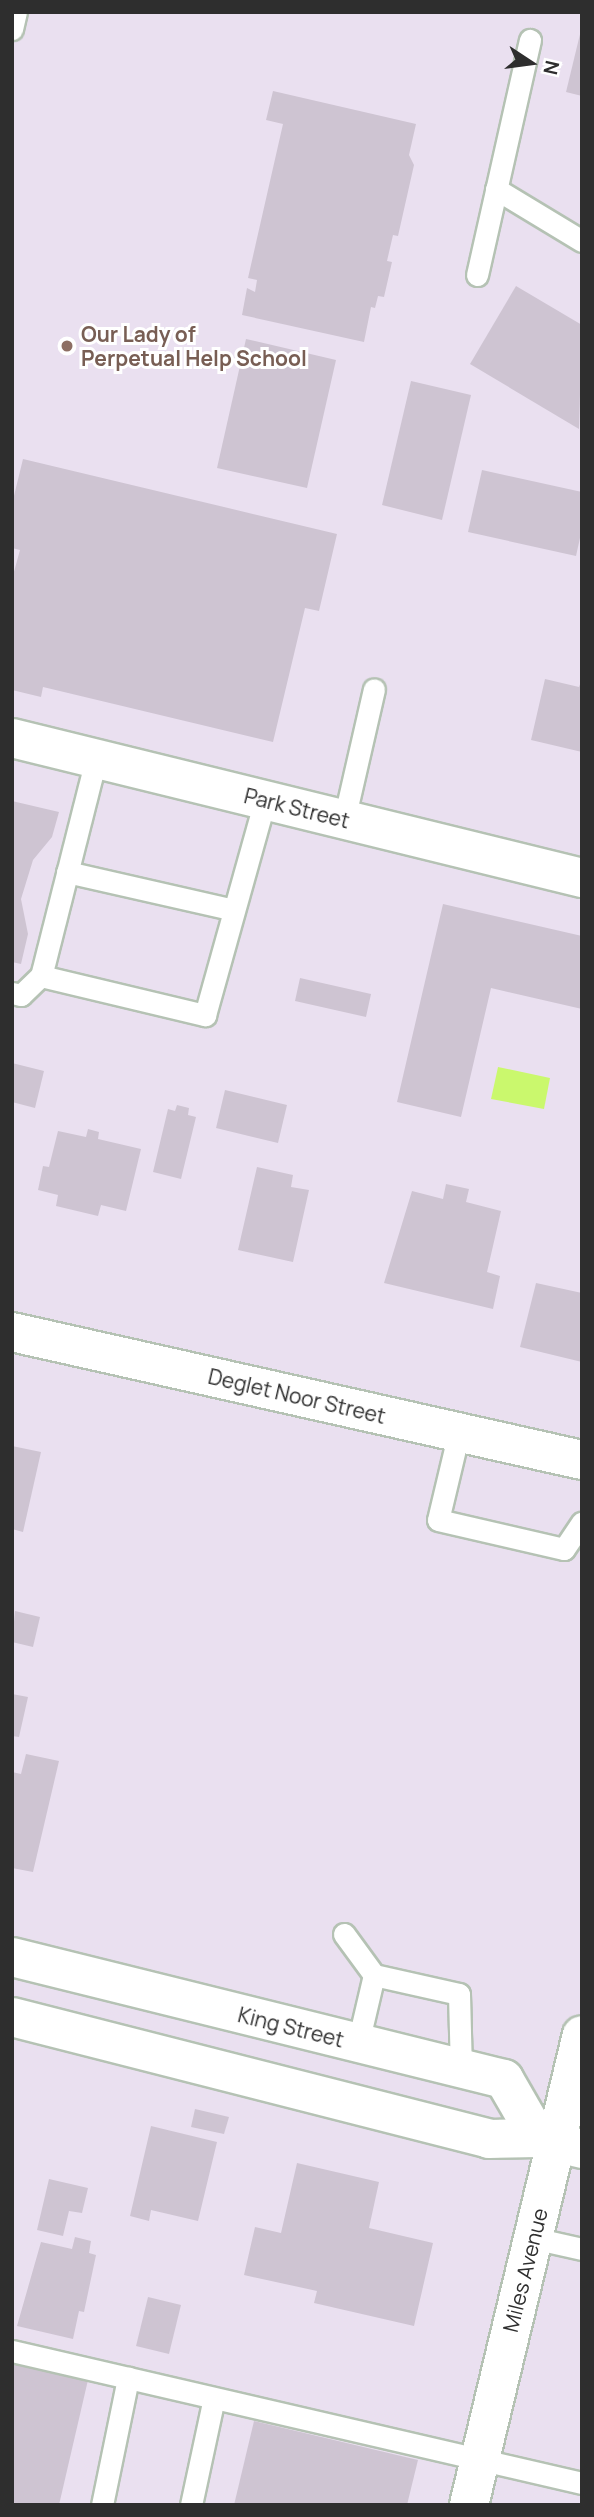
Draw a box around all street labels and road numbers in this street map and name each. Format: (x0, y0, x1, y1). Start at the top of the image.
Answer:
street label: Park Street (242, 783, 352, 833)
street label: Deglet Noor Street (206, 1363, 388, 1429)
street label: King Street (235, 2002, 347, 2052)
street label: Miles Avenue (497, 2205, 553, 2335)

